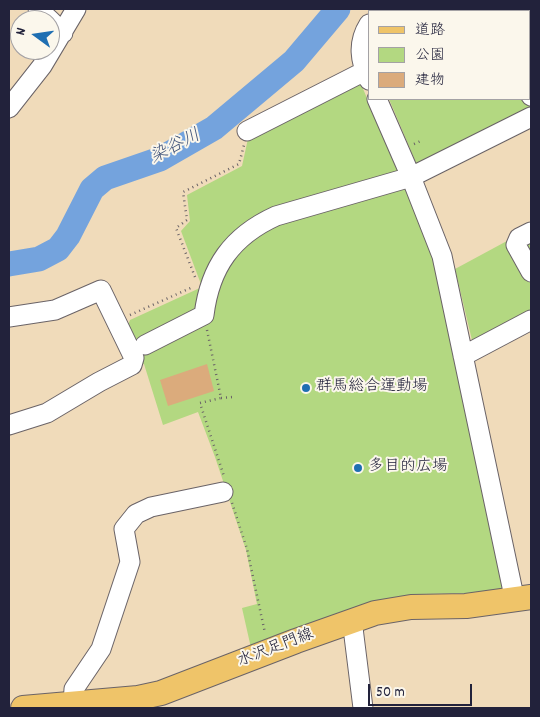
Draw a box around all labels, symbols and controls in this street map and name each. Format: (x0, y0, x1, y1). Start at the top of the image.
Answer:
north arrow (10, 10, 60, 60)
legend (368, 10, 530, 100)
text: 道路 (415, 20, 445, 42)
text: N (11, 26, 32, 37)
text: 公園 (415, 45, 445, 67)
text: 建物 (415, 70, 445, 92)
water label: 染谷川 (147, 126, 205, 170)
place label: 群馬総合運動場 (316, 378, 428, 398)
marker: 群馬総合運動場 (300, 382, 312, 394)
place label: 多目的広場 (368, 458, 448, 478)
marker: 多目的広場 (352, 462, 364, 474)
street label: 水沢足門線 (235, 626, 317, 672)
scale bar (370, 674, 474, 706)
text: 50 m (376, 682, 405, 704)

